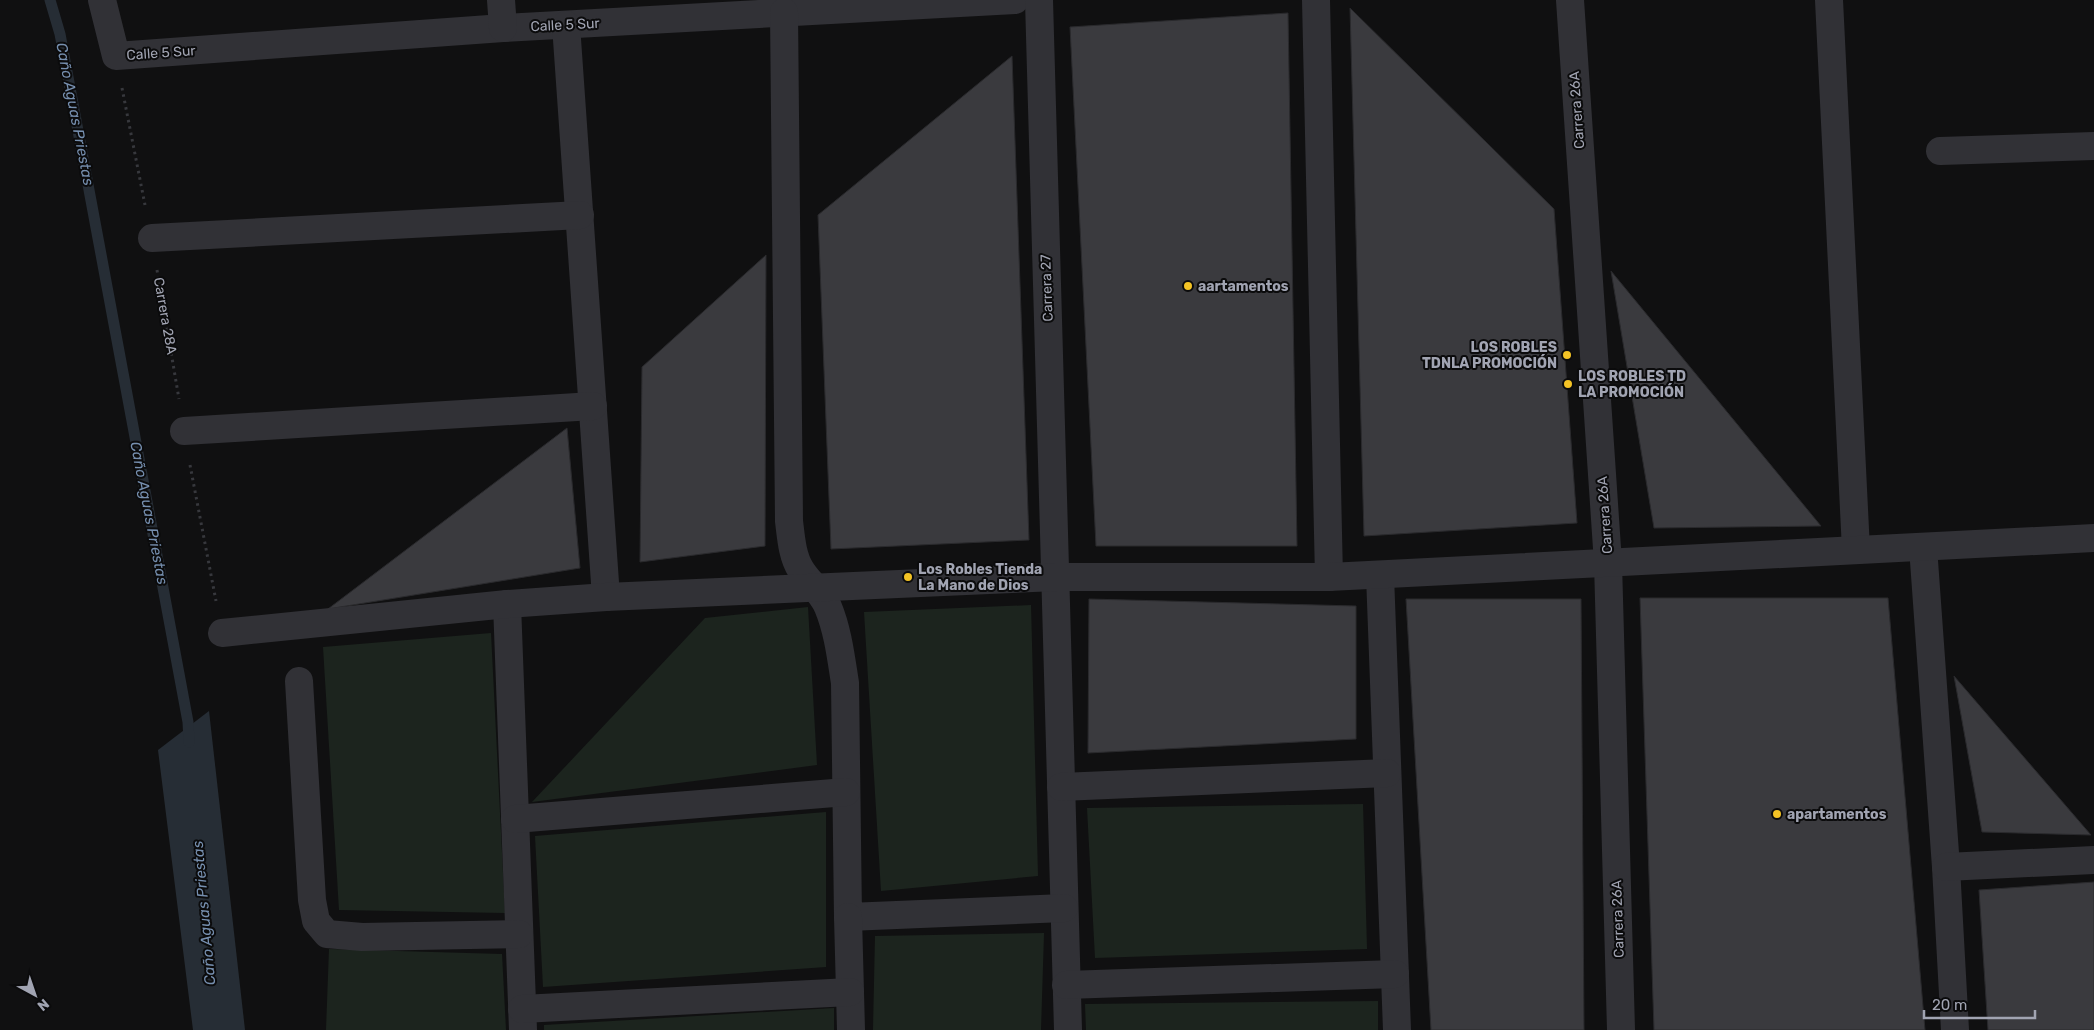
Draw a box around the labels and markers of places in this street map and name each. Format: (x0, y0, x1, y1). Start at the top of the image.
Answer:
place label: aartamentos (1198, 278, 1289, 295)
marker: aartamentos (1182, 280, 1194, 292)
place label: LOS ROBLES TDNLA PROMOCIÓN (1422, 339, 1557, 372)
marker: LOS ROBLES TDNLA PROMOCIÓN (1561, 349, 1573, 361)
place label: LOS ROBLES TD LA PROMOCIÓN (1578, 368, 1686, 401)
marker: LOS ROBLES TD LA PROMOCIÓN (1562, 378, 1574, 390)
place label: Los Robles Tienda La Mano de Dios (918, 561, 1042, 594)
marker: Los Robles Tienda La Mano de Dios (902, 571, 914, 583)
place label: apartamentos (1787, 806, 1887, 823)
marker: apartamentos (1771, 808, 1783, 820)

